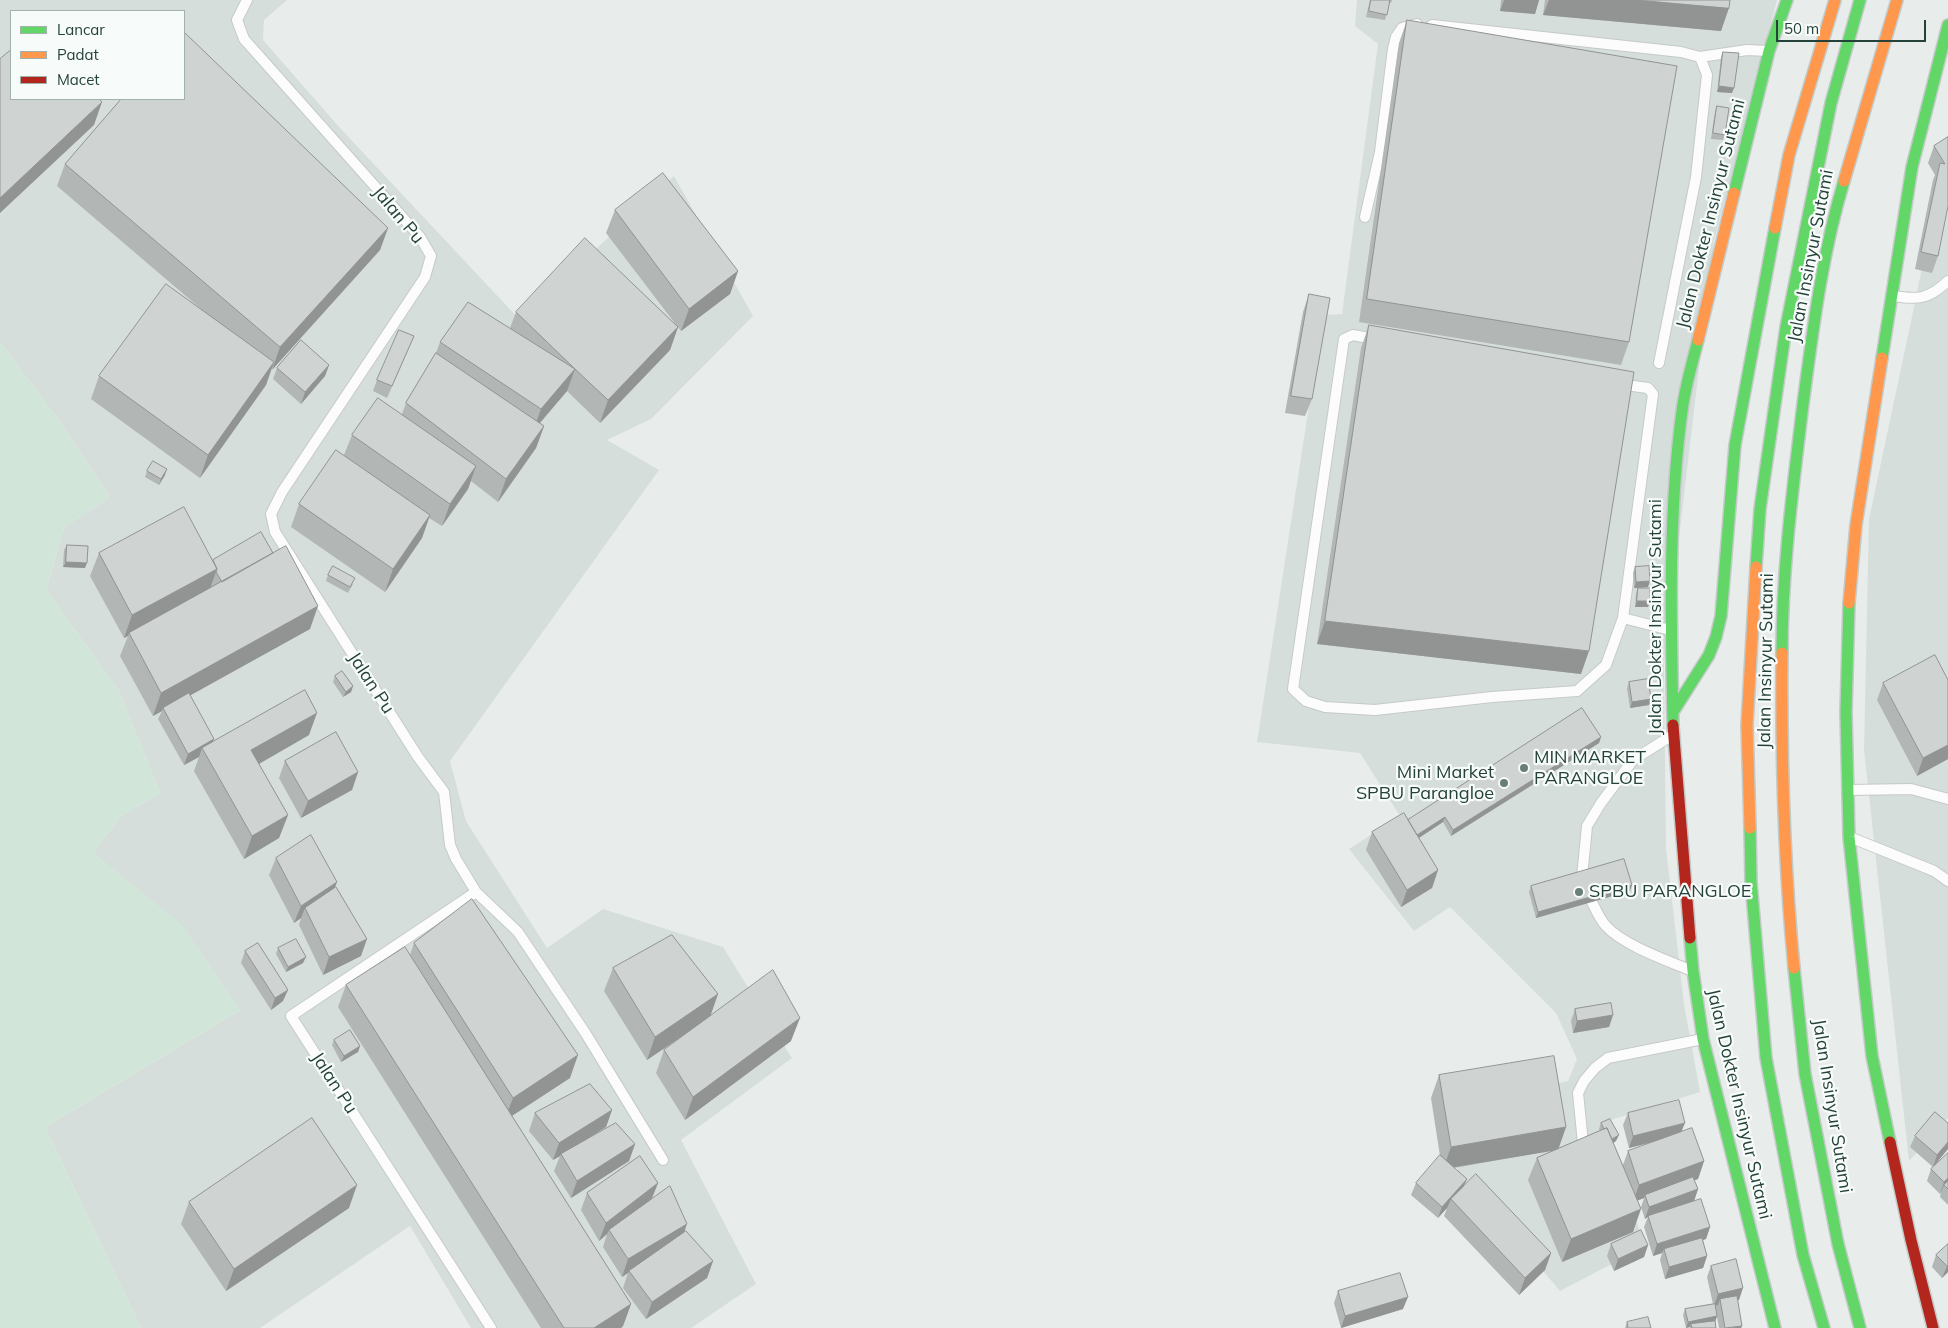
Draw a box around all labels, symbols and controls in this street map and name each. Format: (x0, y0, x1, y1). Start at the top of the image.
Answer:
legend (10, 10, 185, 100)
scale bar (1778, 10, 1928, 42)
text: 50 m (1784, 19, 1819, 38)
text: Lancar (57, 20, 105, 39)
text: Padat (57, 45, 99, 64)
text: Macet (57, 70, 100, 89)
street label: Jalan Dokter Insinyur Sutami (1672, 97, 1750, 331)
street label: Jalan Insinyur Sutami (1784, 168, 1838, 344)
street label: Jalan Pu (368, 182, 428, 248)
street label: Jalan Dokter Insinyur Sutami (1645, 499, 1667, 735)
street label: Jalan Insinyur Sutami (1754, 573, 1778, 749)
street label: Jalan Pu (343, 648, 399, 718)
place label: MIN MARKET PARANGLOE (1534, 747, 1646, 790)
place label: Mini Market SPBU Parangloe (1356, 762, 1494, 804)
marker: MIN MARKET PARANGLOE (1518, 762, 1530, 774)
marker: Mini Market SPBU Parangloe (1498, 777, 1510, 789)
place label: SPBU PARANGLOE (1589, 881, 1751, 903)
marker: SPBU PARANGLOE (1573, 886, 1585, 898)
street label: Jalan Dokter Insinyur Sutami (1702, 987, 1776, 1221)
street label: Jalan Insinyur Sutami (1808, 1017, 1856, 1195)
street label: Jalan Pu (306, 1048, 362, 1118)

